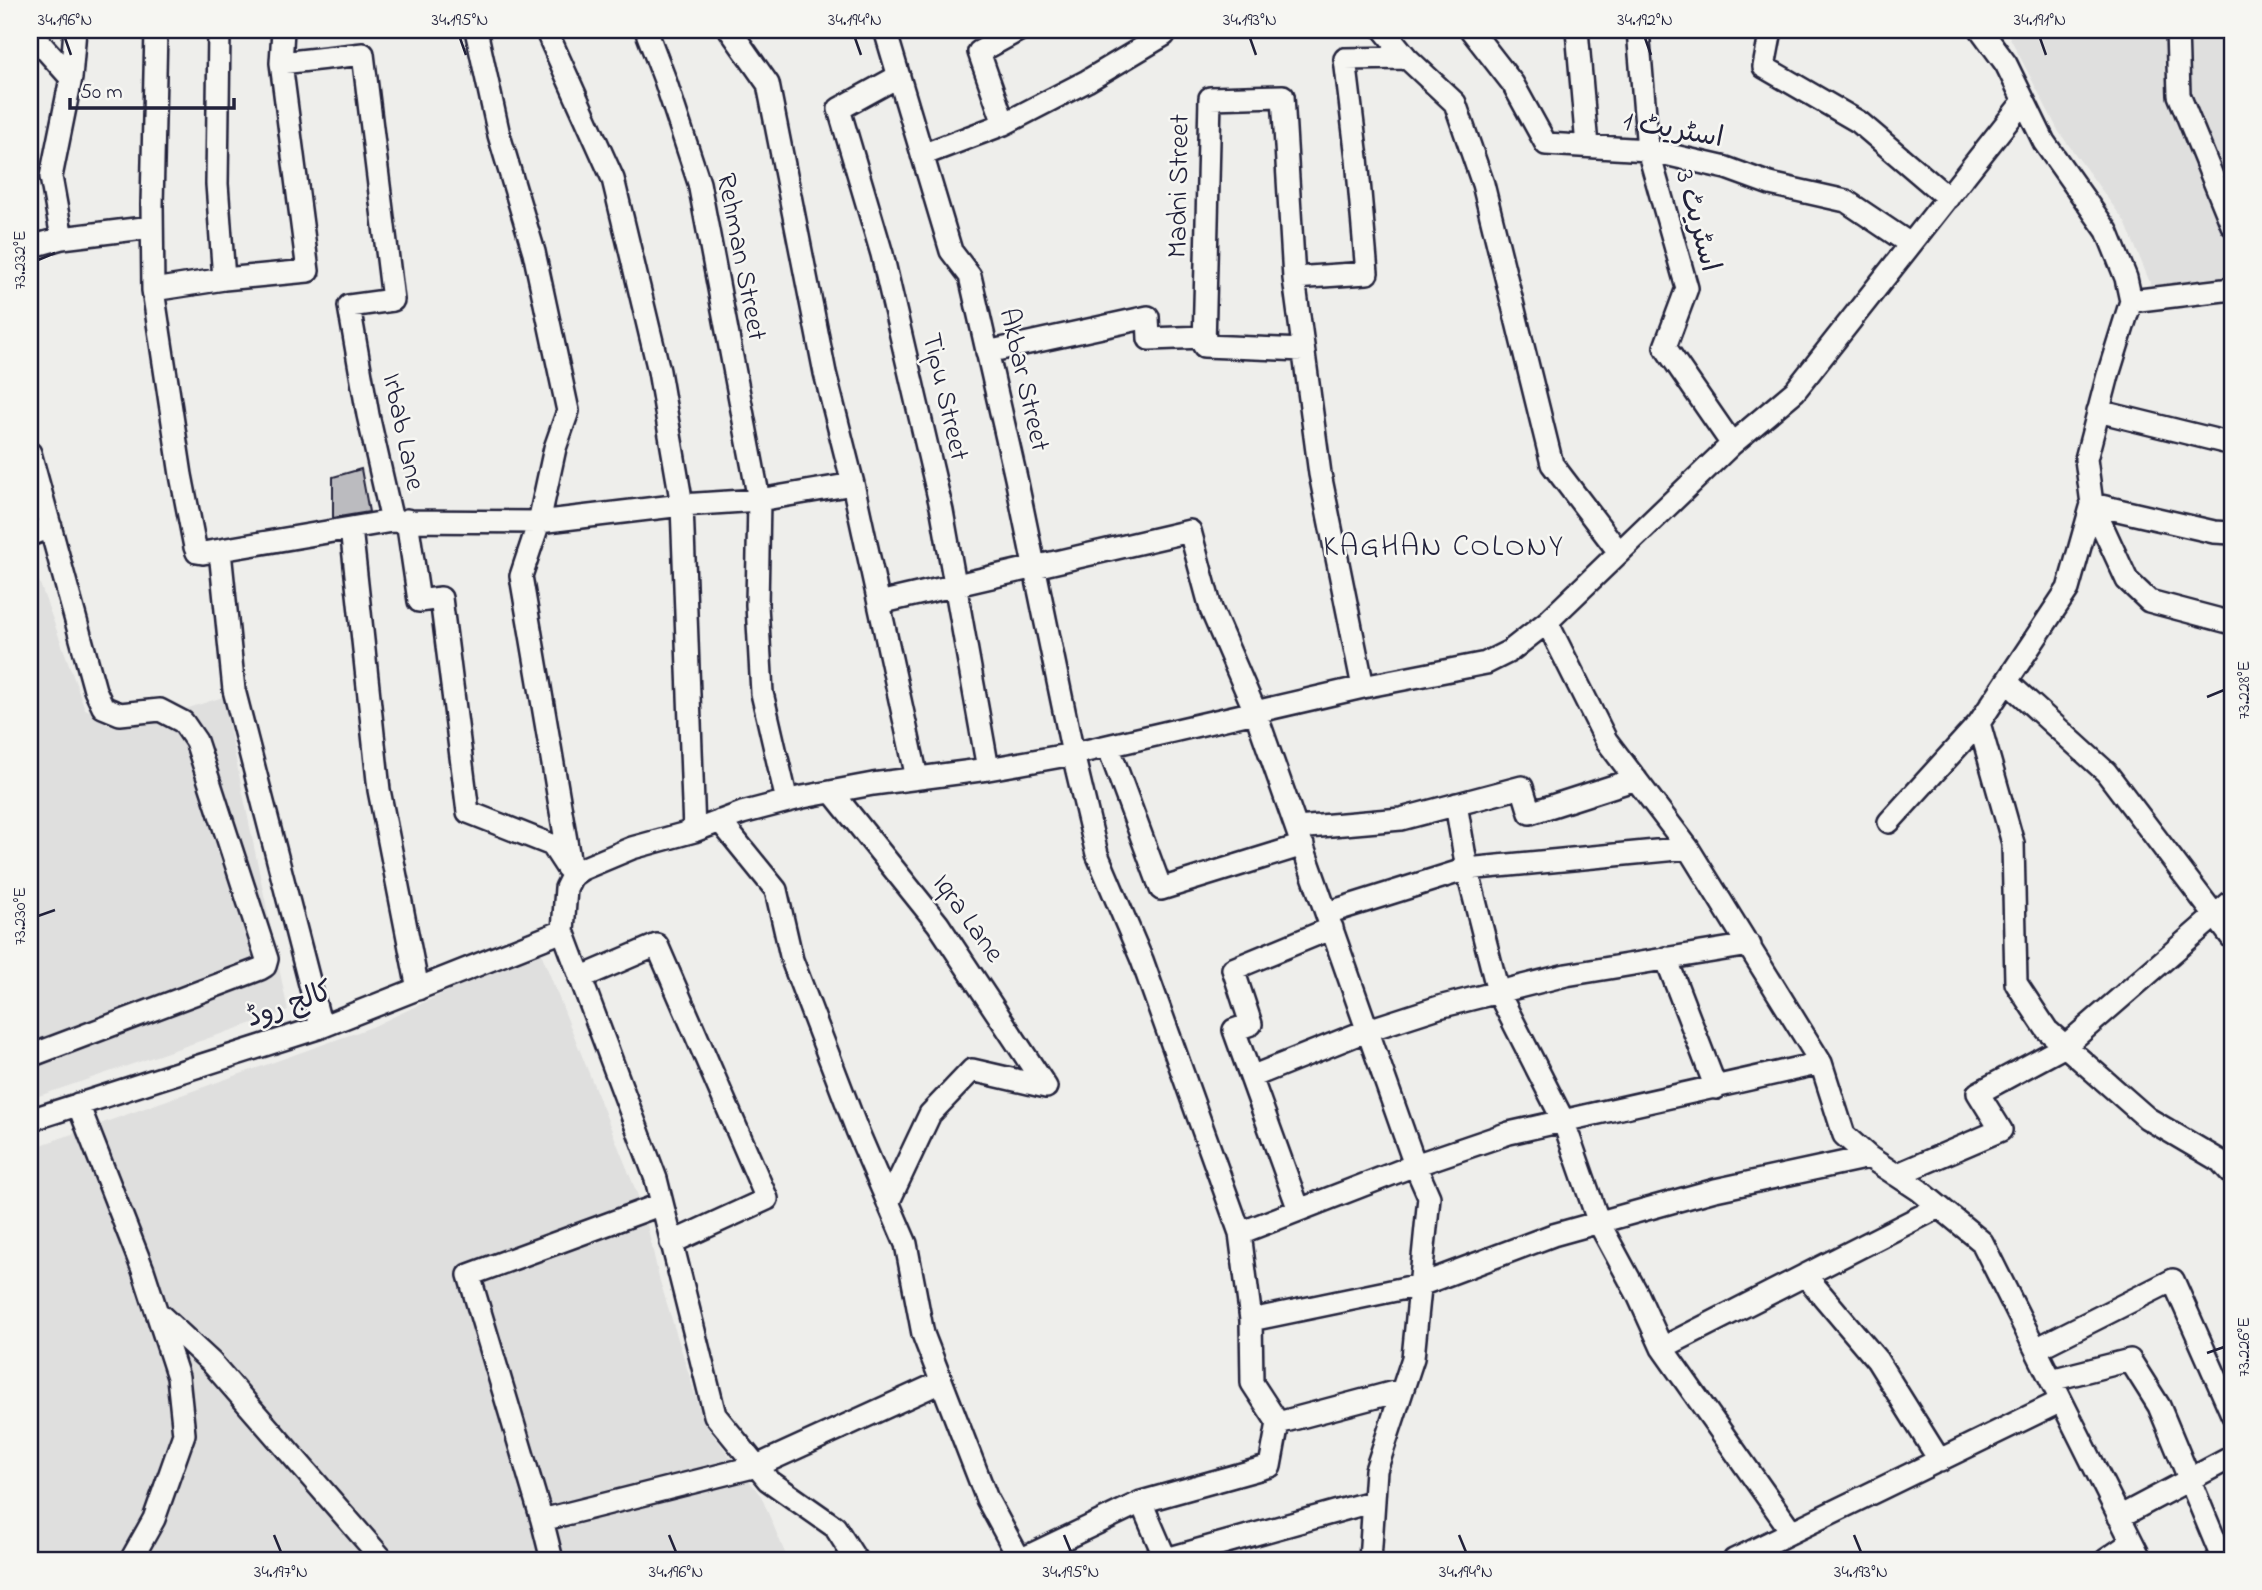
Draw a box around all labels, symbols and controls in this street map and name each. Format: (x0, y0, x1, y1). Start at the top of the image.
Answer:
text: 34.196°N (38, 8, 92, 34)
text: 34.195°N (432, 8, 488, 34)
text: 34.194°N (828, 8, 882, 34)
text: 34.193°N (1223, 8, 1277, 34)
text: 34.192°N (1617, 8, 1673, 34)
text: 34.191°N (2014, 8, 2066, 34)
scale bar (70, 66, 234, 110)
text: 50 m (80, 78, 123, 108)
street label: اسٹریٹ 1 (1620, 102, 1726, 160)
street label: Madni Street (1158, 114, 1202, 258)
street label: اسٹریٹ 3 (1663, 165, 1729, 277)
street label: Rehman Street (704, 170, 776, 344)
text: 73.232°E (8, 230, 34, 290)
street label: Akbar Street (987, 304, 1059, 456)
street label: Tipu Street (909, 329, 979, 465)
street label: Irbab Lane (370, 370, 434, 495)
district label: KAGHAN COLONY (1323, 526, 1565, 570)
text: 73.228°E (2232, 660, 2258, 719)
street label: Iqra Lane (921, 866, 1013, 972)
text: 73.230°E (8, 887, 34, 945)
street label: کالج روڈ (241, 972, 339, 1040)
text: 73.226°E (2232, 1317, 2258, 1377)
text: 34.197°N (254, 1560, 308, 1586)
text: 34.196°N (649, 1560, 703, 1586)
text: 34.195°N (1043, 1560, 1099, 1586)
text: 34.194°N (1439, 1560, 1493, 1586)
text: 34.193°N (1834, 1560, 1888, 1586)

